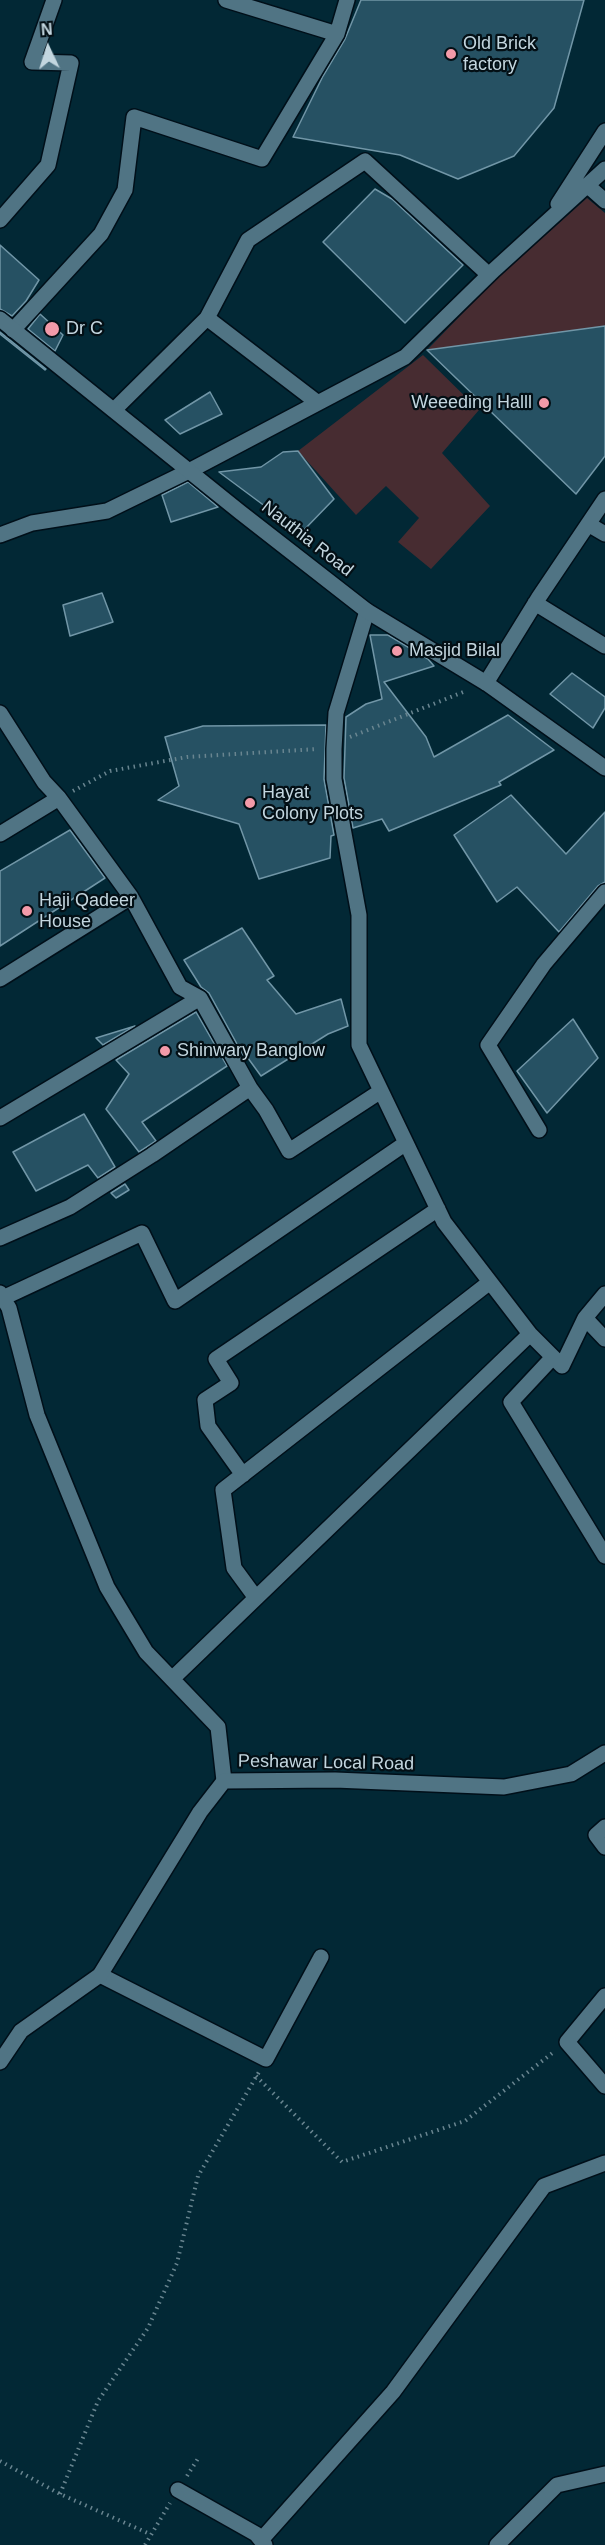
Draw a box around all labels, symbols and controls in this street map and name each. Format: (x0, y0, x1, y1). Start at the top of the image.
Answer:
north arrow (18, 18, 78, 78)
text: N (40, 21, 53, 38)
place label: Old Brick factory (463, 33, 536, 76)
marker: Old Brick factory (444, 47, 458, 61)
place label: Dr C (66, 318, 103, 340)
marker: Dr C (43, 320, 61, 338)
place label: Weeeding Halll (411, 392, 532, 414)
marker: Weeeding Halll (537, 396, 551, 410)
street label: Nauthia Road (257, 497, 357, 581)
place label: Masjid Bilal (409, 640, 500, 662)
marker: Masjid Bilal (390, 644, 404, 658)
place label: Hayat Colony Plots (262, 782, 363, 824)
marker: Hayat Colony Plots (243, 796, 257, 810)
place label: Haji Qadeer House (39, 890, 135, 932)
marker: Haji Qadeer House (20, 904, 34, 918)
place label: Shinwary Banglow (177, 1040, 325, 1062)
marker: Shinwary Banglow (158, 1044, 172, 1058)
street label: Peshawar Local Road (238, 1751, 414, 1775)

